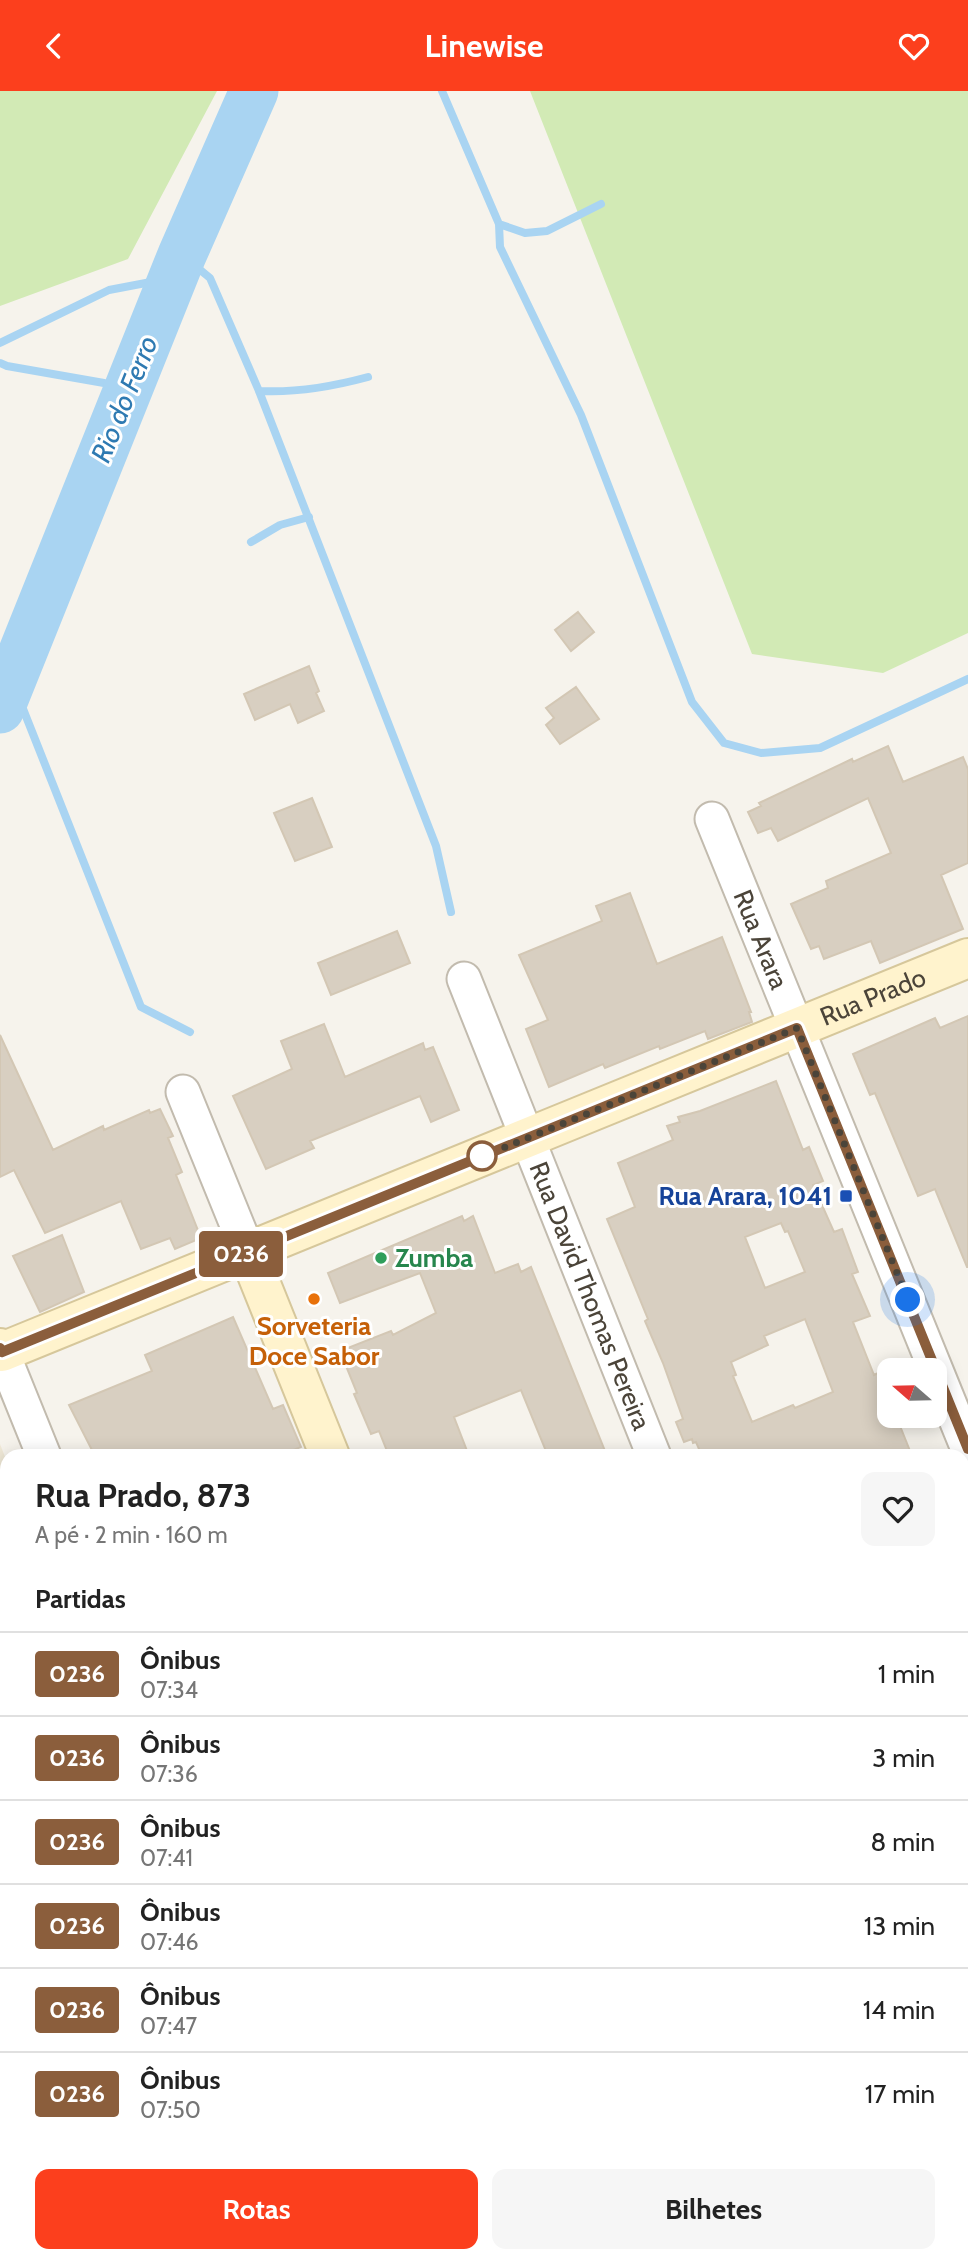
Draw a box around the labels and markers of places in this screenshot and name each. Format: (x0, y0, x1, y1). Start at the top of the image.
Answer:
unlabelled marker (467, 1141, 497, 1171)
place label: Rua Arara, 1041 (659, 1180, 832, 1212)
marker: Rua Arara, 1041 (838, 1188, 854, 1204)
place label: Zumba (395, 1242, 473, 1274)
marker: Zumba (373, 1250, 389, 1266)
marker: Sorveteria Doce Sabor (306, 1291, 322, 1307)
place label: Sorveteria Doce Sabor (249, 1310, 380, 1372)

